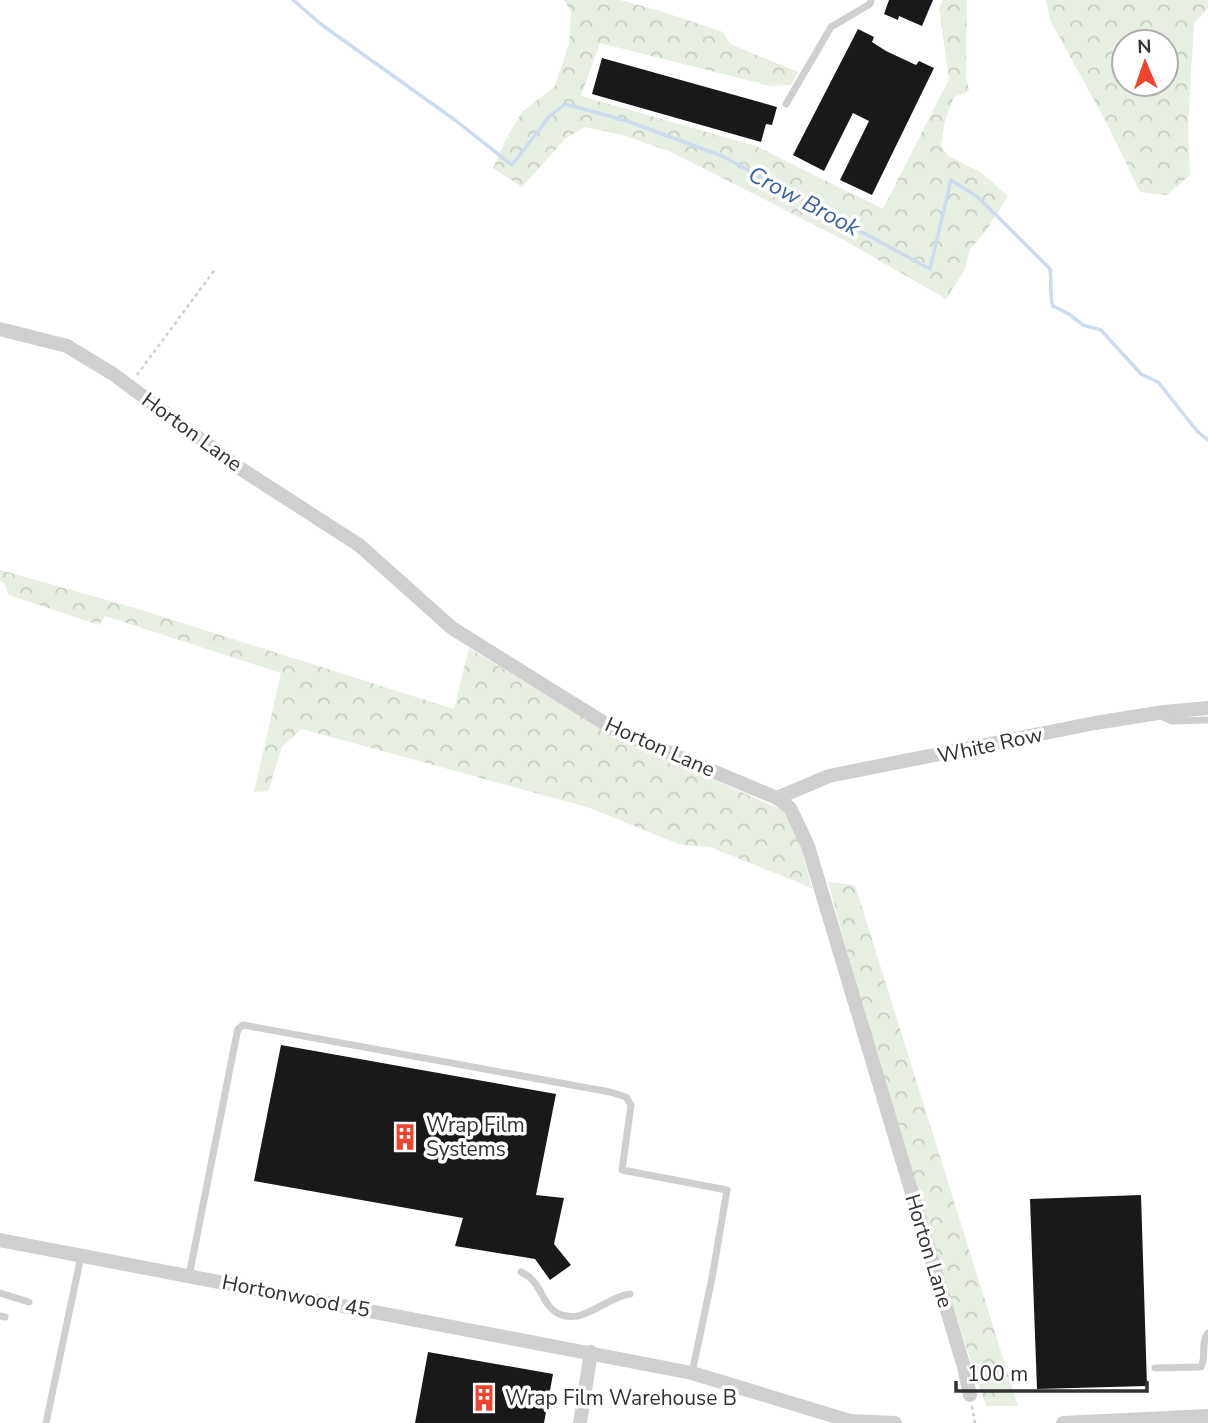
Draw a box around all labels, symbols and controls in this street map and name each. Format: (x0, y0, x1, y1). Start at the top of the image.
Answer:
north arrow (1110, 28, 1180, 98)
text: N (1137, 34, 1152, 60)
water label: Crow Brook (743, 159, 866, 244)
street label: Horton Lane (136, 386, 248, 478)
street label: Horton Lane (601, 710, 719, 784)
street label: White Row (935, 720, 1045, 770)
place label: Wrap Film Systems (426, 1111, 525, 1163)
building icon: Wrap Film Systems (390, 1122, 420, 1152)
street label: Horton Lane (898, 1191, 960, 1311)
street label: Hortonwood 45 (220, 1268, 372, 1324)
scale bar (956, 1350, 1147, 1394)
text: 100 m (967, 1360, 1028, 1388)
building icon: Wrap Film Warehouse B (469, 1383, 499, 1413)
place label: Wrap Film Warehouse B (505, 1384, 737, 1412)

